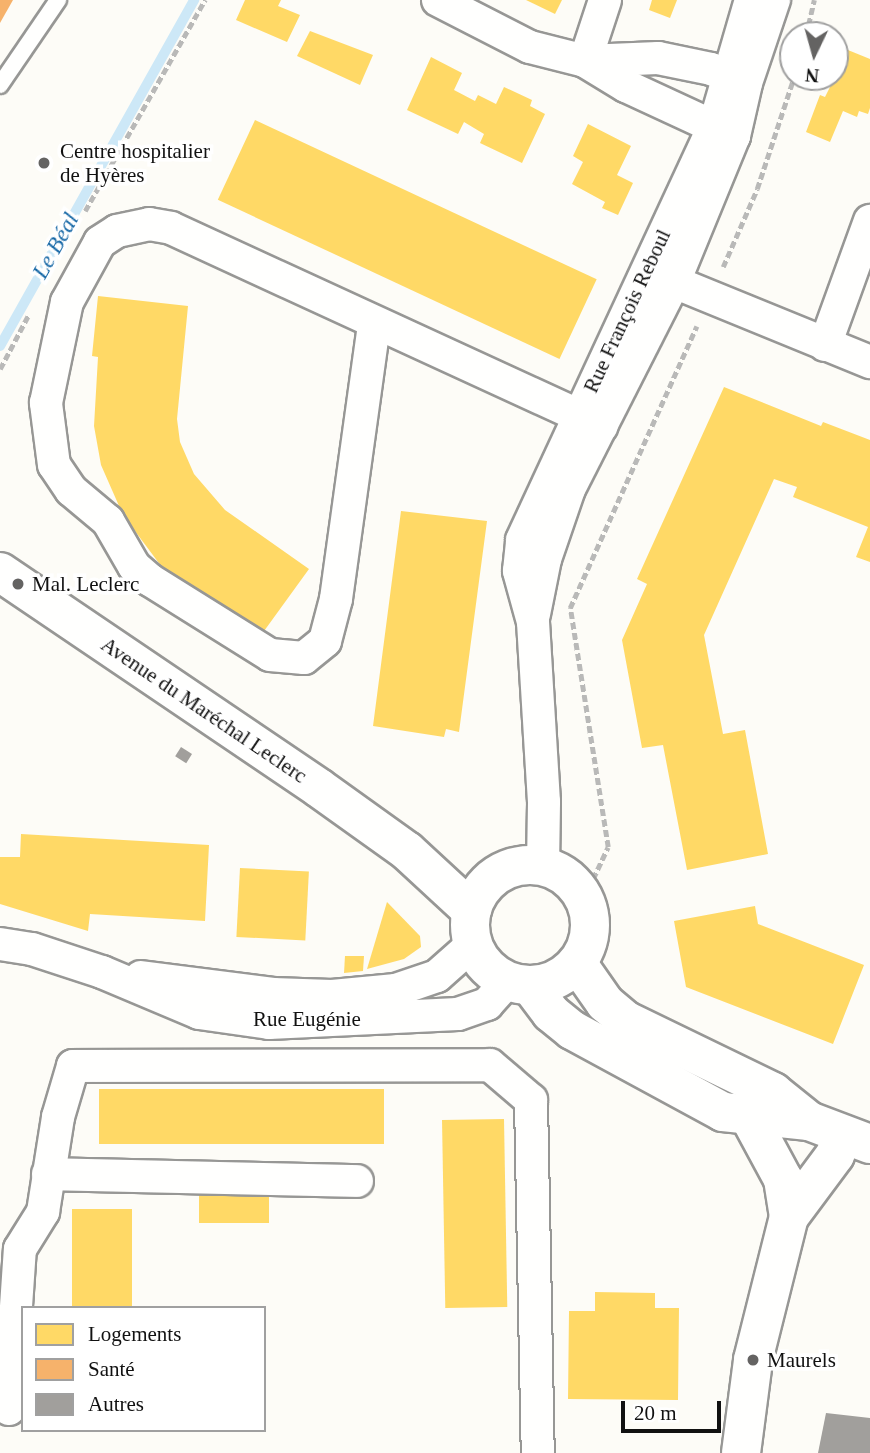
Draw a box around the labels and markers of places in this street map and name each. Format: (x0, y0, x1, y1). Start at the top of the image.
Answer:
place label: Centre hospitalier de Hyères (60, 138, 210, 188)
marker: Centre hospitalier de Hyères (34, 153, 54, 173)
place label: Mal. Leclerc (32, 571, 139, 597)
marker: Mal. Leclerc (10, 576, 26, 592)
place label: Maurels (767, 1347, 836, 1373)
marker: Maurels (745, 1352, 761, 1368)

